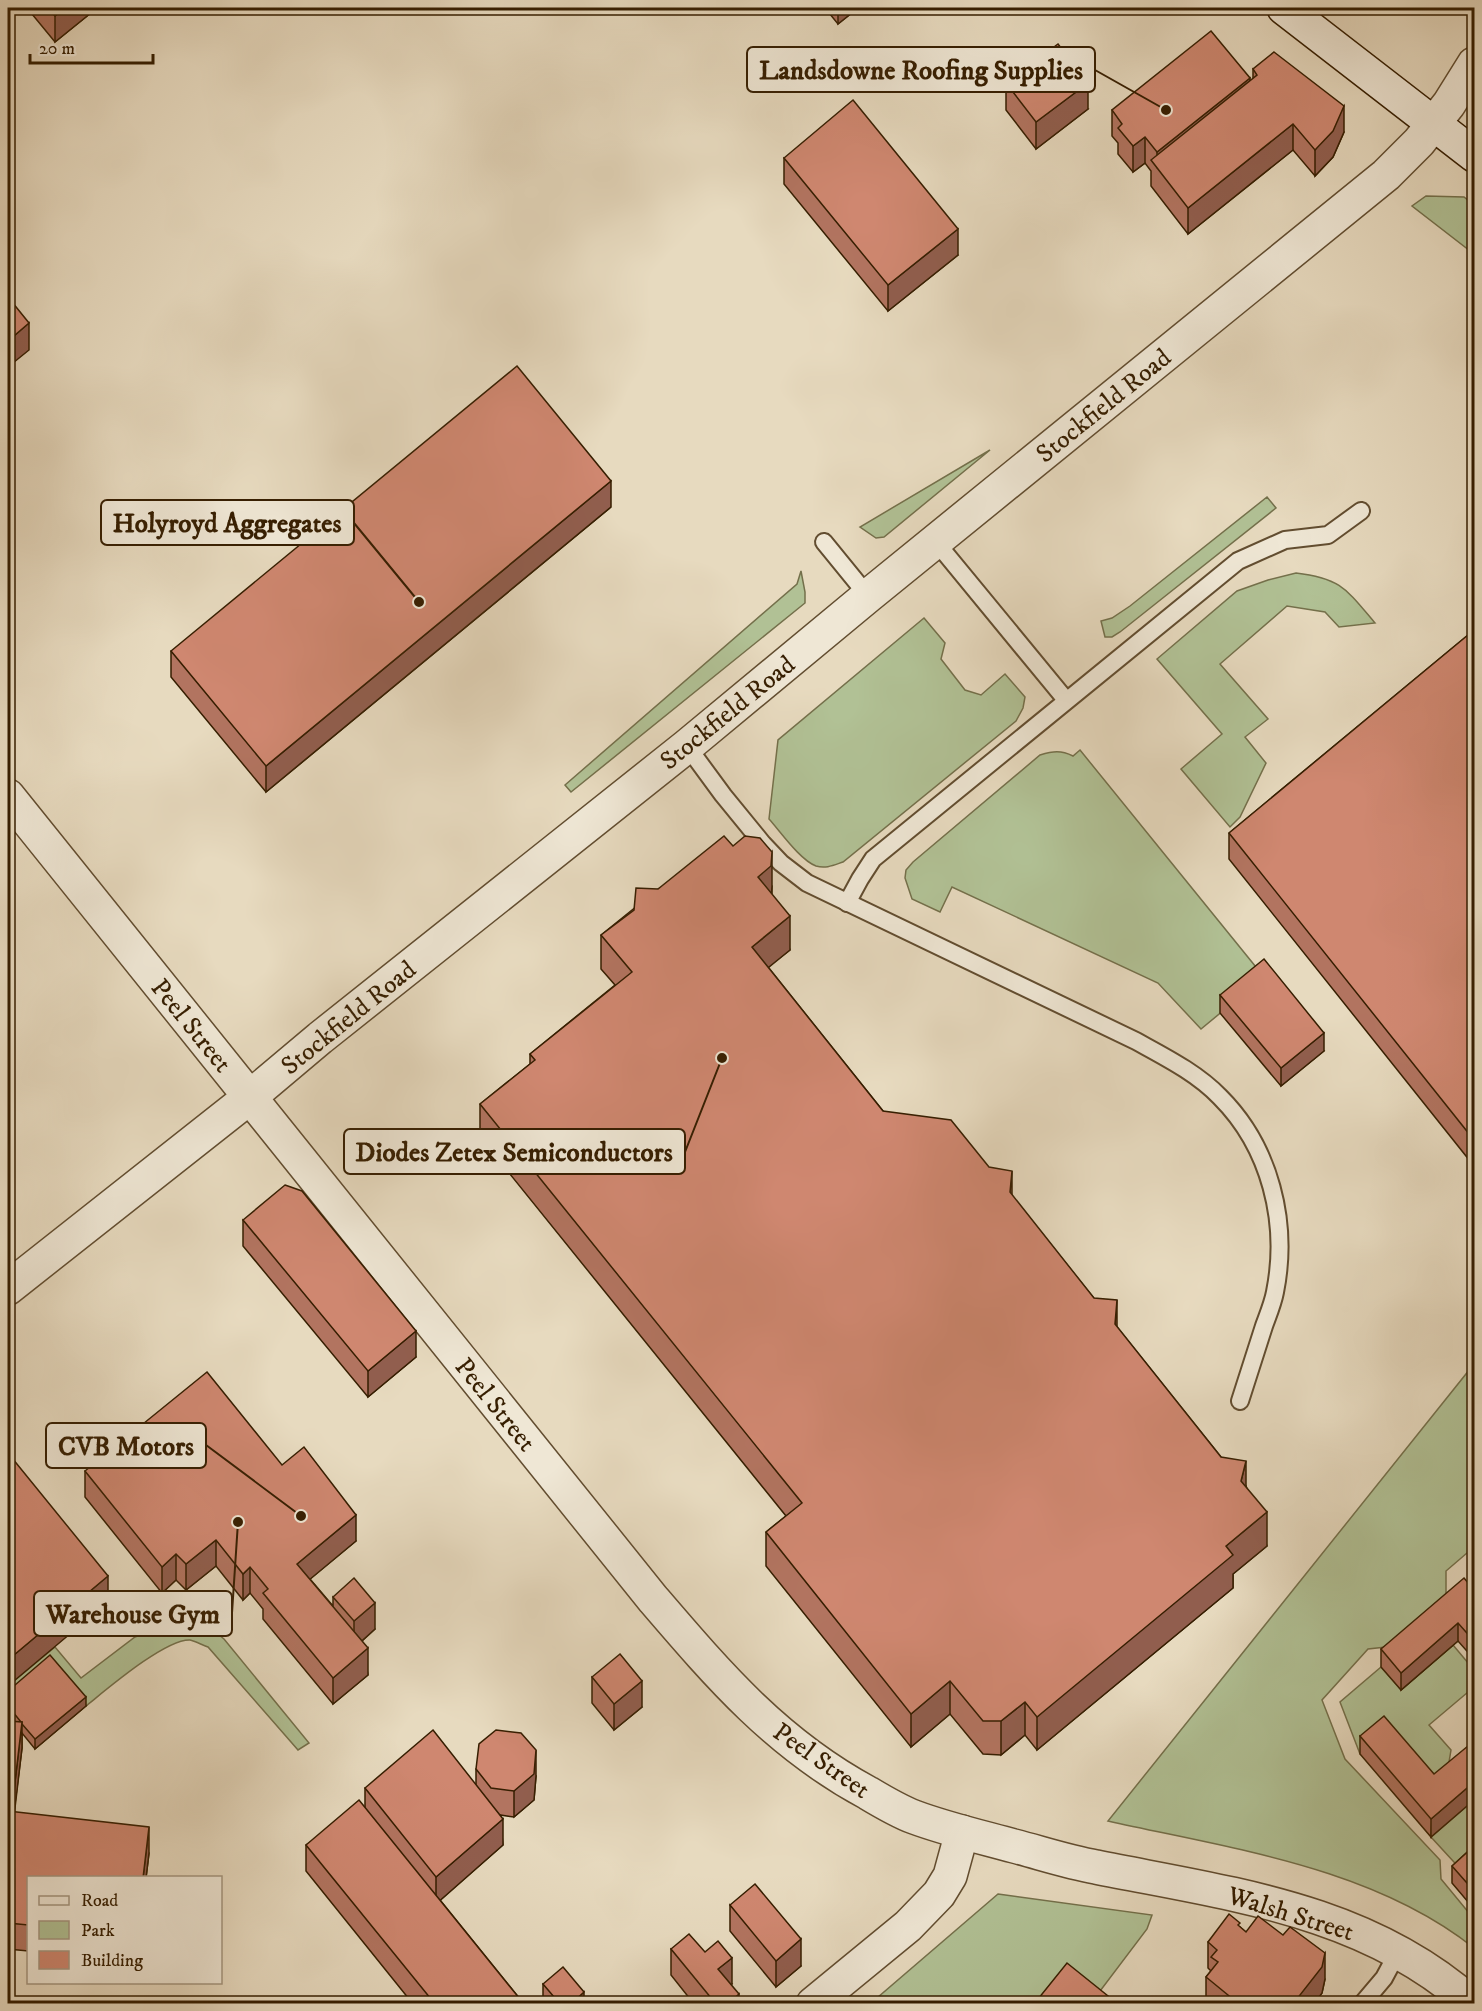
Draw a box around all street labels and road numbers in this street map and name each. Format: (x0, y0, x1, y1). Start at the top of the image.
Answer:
street label: Stockfield Road (1030, 342, 1178, 471)
street label: Stockfield Road (654, 649, 802, 778)
street label: Stockfield Road (275, 954, 423, 1083)
street label: Peel Street (143, 972, 239, 1080)
street label: Peel Street (447, 1351, 543, 1459)
street label: Peel Street (766, 1716, 876, 1807)
street label: Walsh Street (1222, 1879, 1358, 1949)

